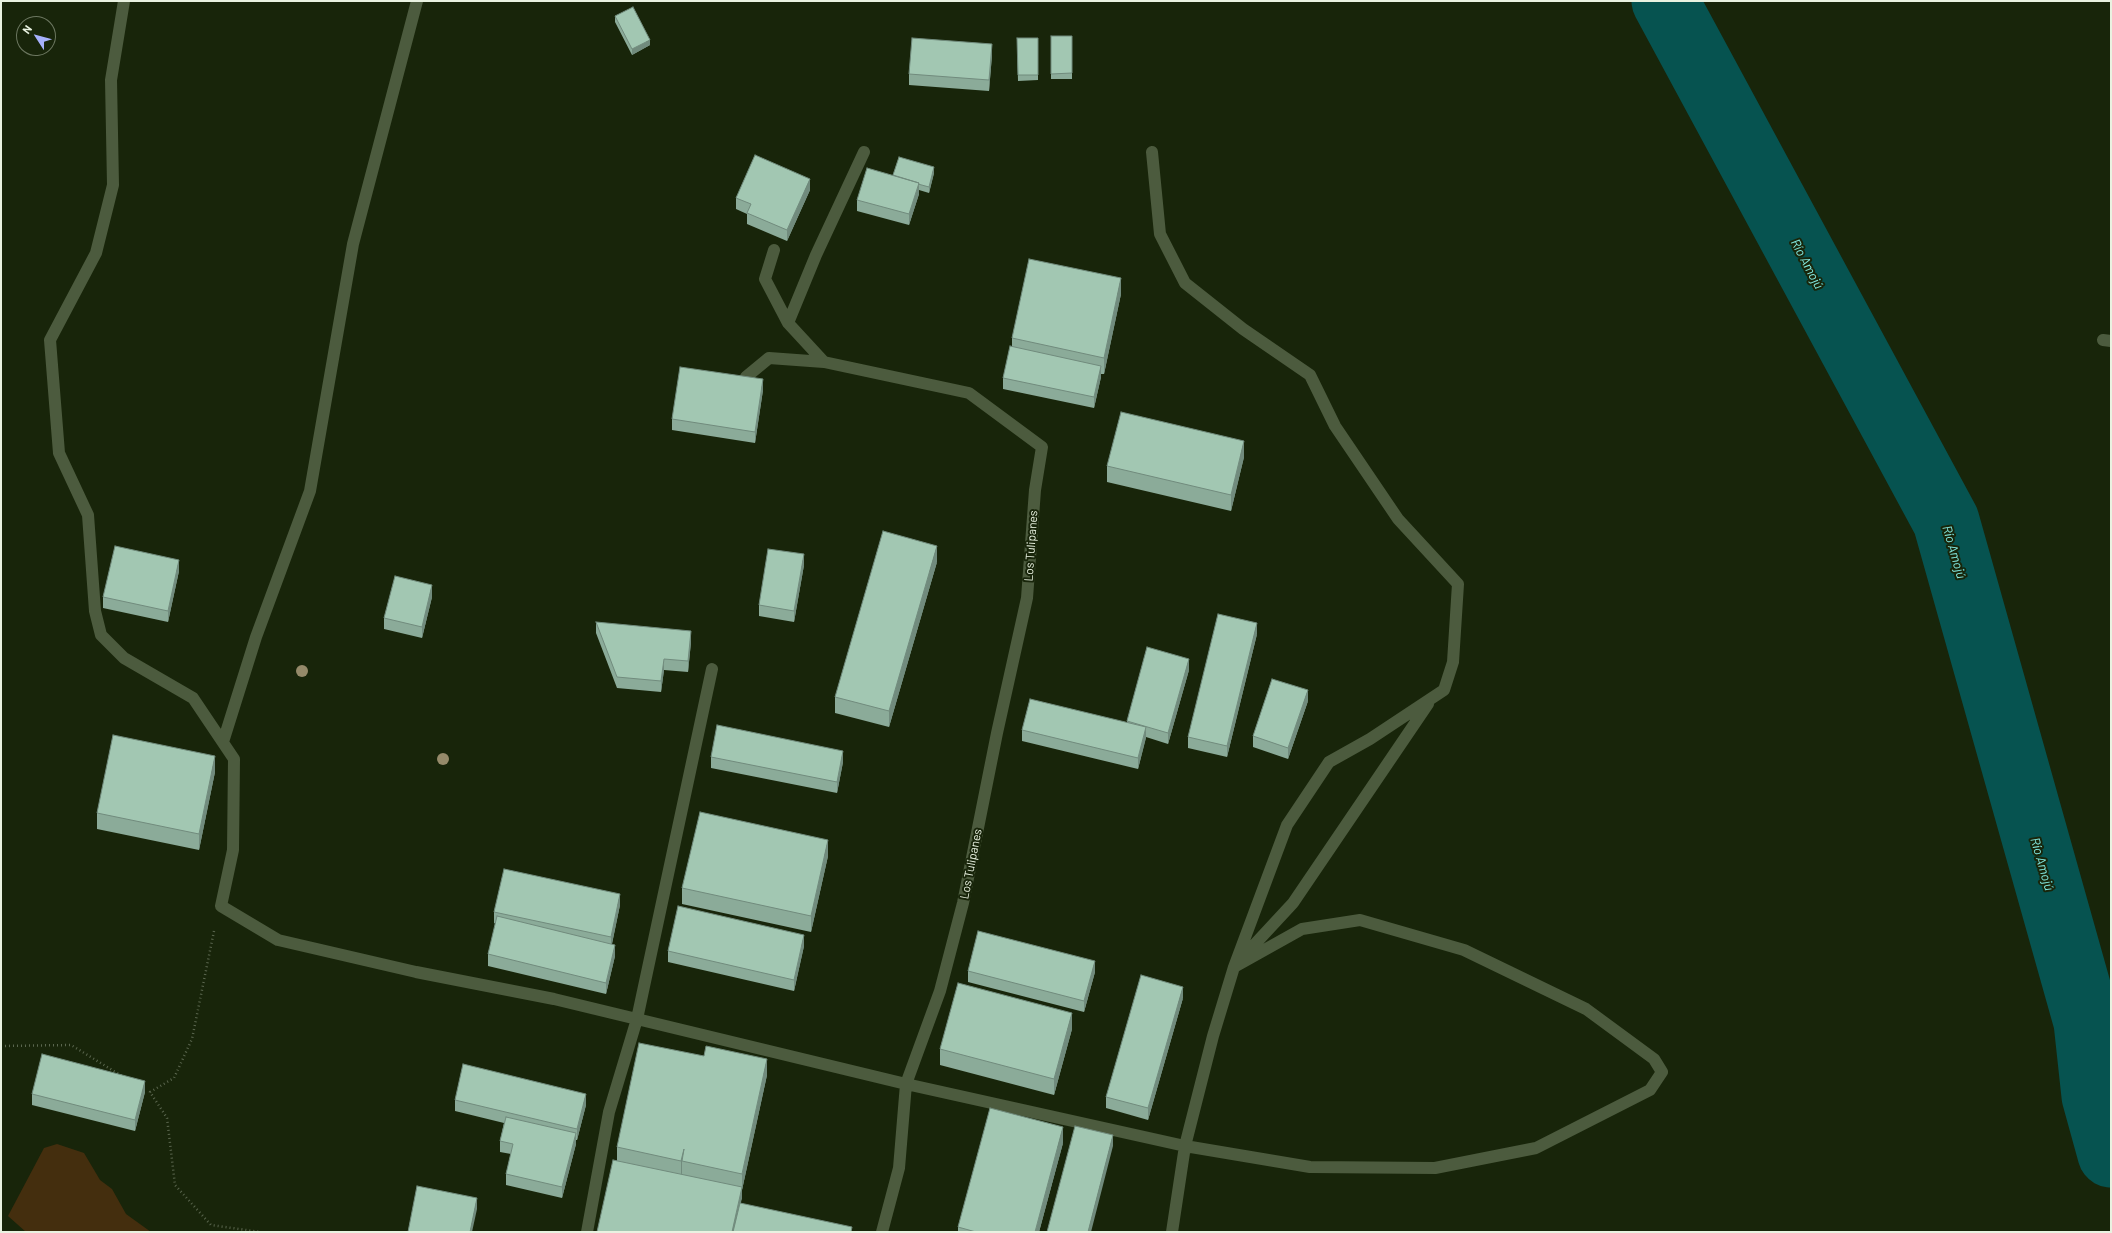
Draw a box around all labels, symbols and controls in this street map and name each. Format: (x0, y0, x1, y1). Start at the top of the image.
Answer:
north arrow (16, 16, 56, 56)
text: N (19, 22, 34, 36)
water label: Río Amojú (1787, 236, 1827, 292)
street label: Los Tulipanes (1021, 510, 1041, 582)
water label: Río Amojú (1939, 524, 1969, 580)
street label: Los Tulipanes (957, 828, 985, 900)
water label: Río Amojú (2027, 836, 2057, 892)

